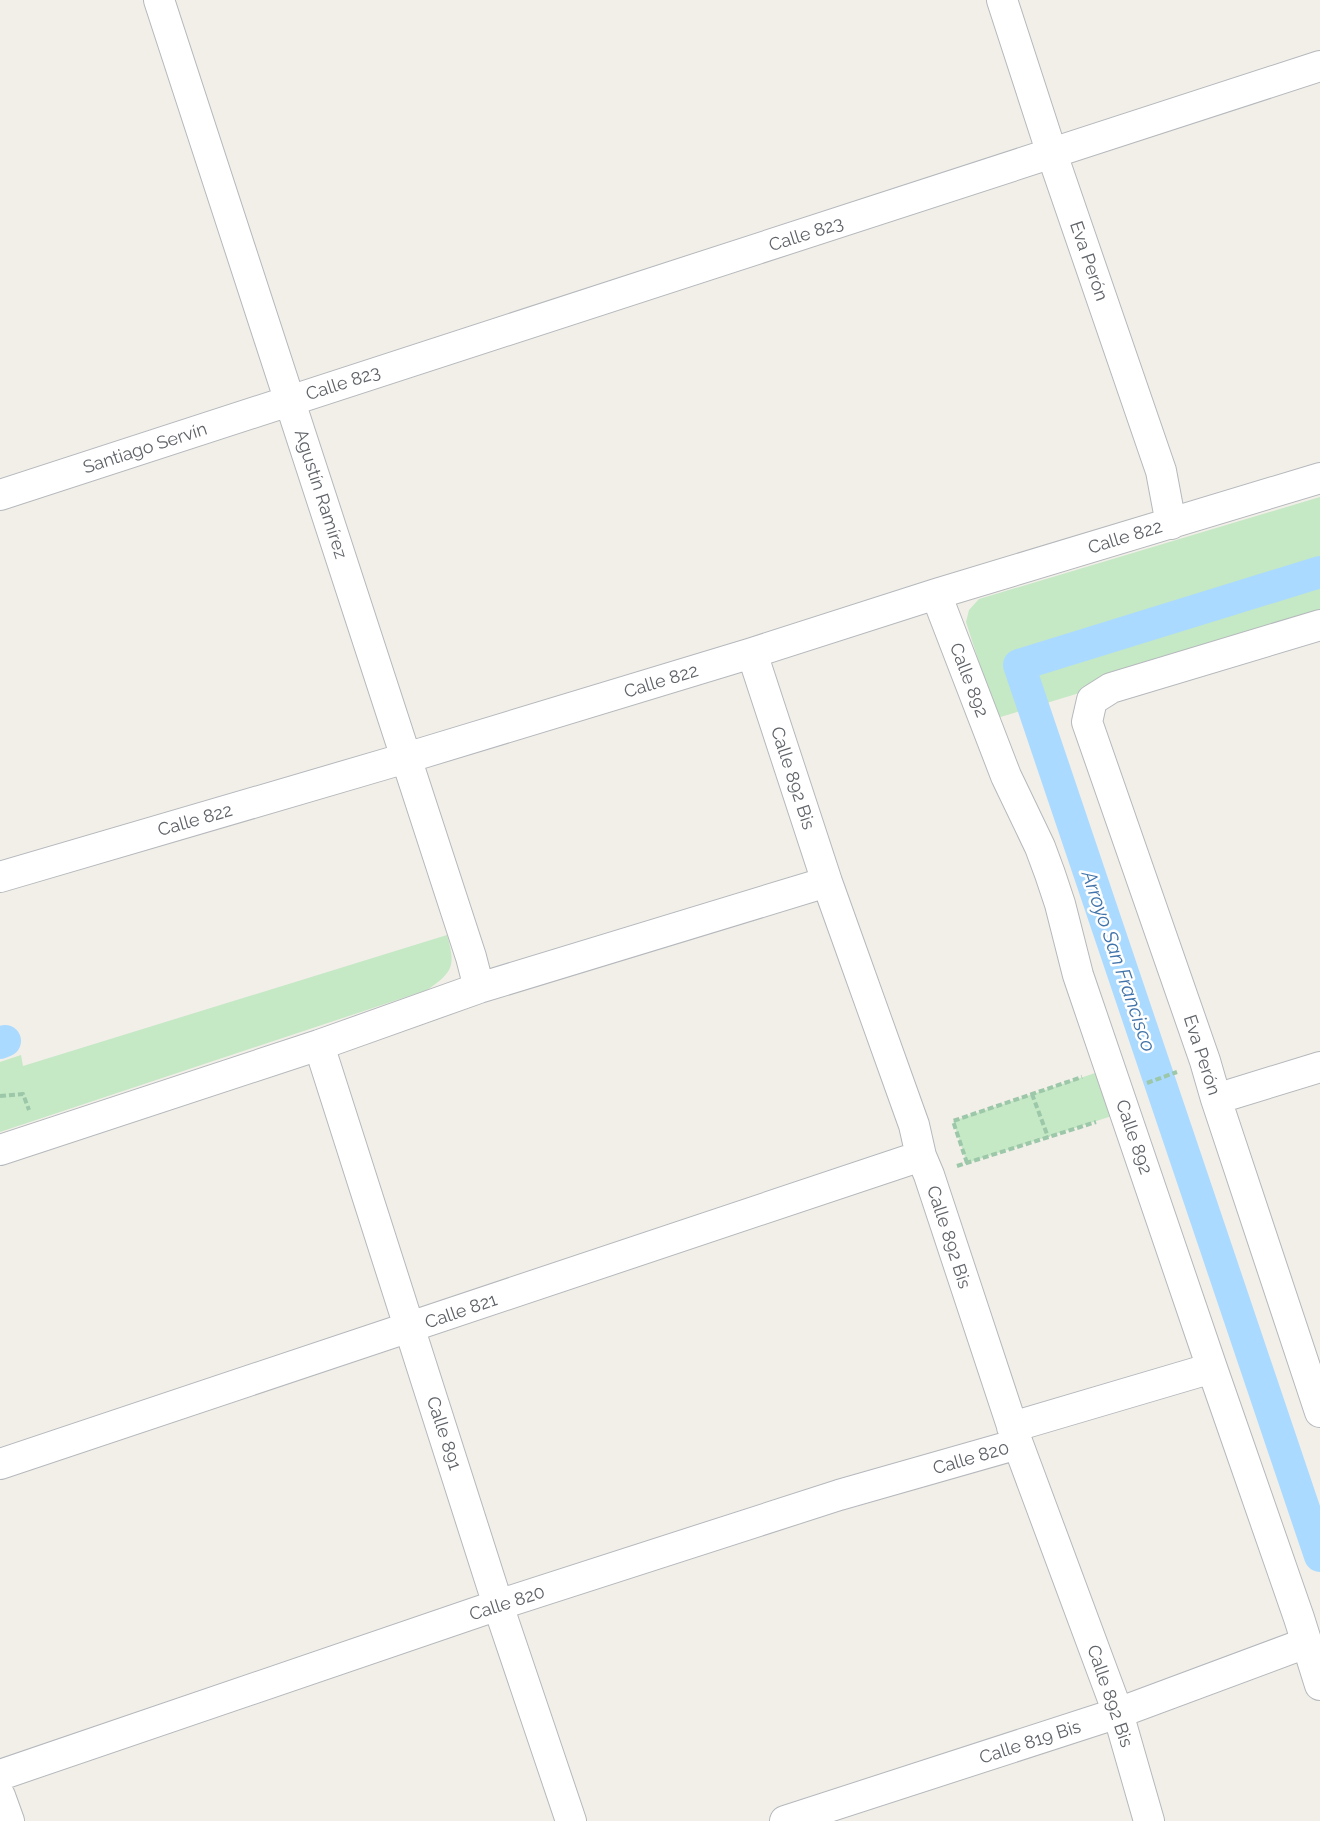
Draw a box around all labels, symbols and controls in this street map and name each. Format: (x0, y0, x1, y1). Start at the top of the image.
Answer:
street label: Calle 823 (766, 212, 846, 255)
street label: Eva Perón (1066, 218, 1113, 304)
street label: Calle 823 (303, 361, 383, 404)
street label: Santiago Servín (80, 418, 210, 477)
street label: Agustín Ramírez (291, 427, 352, 561)
street label: Calle 822 (1085, 515, 1165, 558)
street label: Calle 892 (946, 640, 993, 720)
street label: Calle 822 (621, 659, 701, 702)
street label: Calle 892 Bis (767, 724, 820, 832)
street label: Calle 822 (155, 799, 235, 840)
water label: Arroyo San Francisco (1076, 866, 1161, 1055)
street label: Eva Perón (1180, 1012, 1225, 1098)
street label: Calle 892 (1112, 1097, 1157, 1177)
street label: Calle 892 Bis (923, 1183, 976, 1291)
street label: Calle 821 (422, 1288, 500, 1333)
street label: Calle 891 (423, 1393, 466, 1473)
street label: Calle 820 (930, 1437, 1011, 1478)
street label: Calle 820 (466, 1580, 547, 1625)
street label: Calle 892 Bis (1083, 1642, 1138, 1750)
street label: Calle 819 Bis (977, 1715, 1083, 1768)

